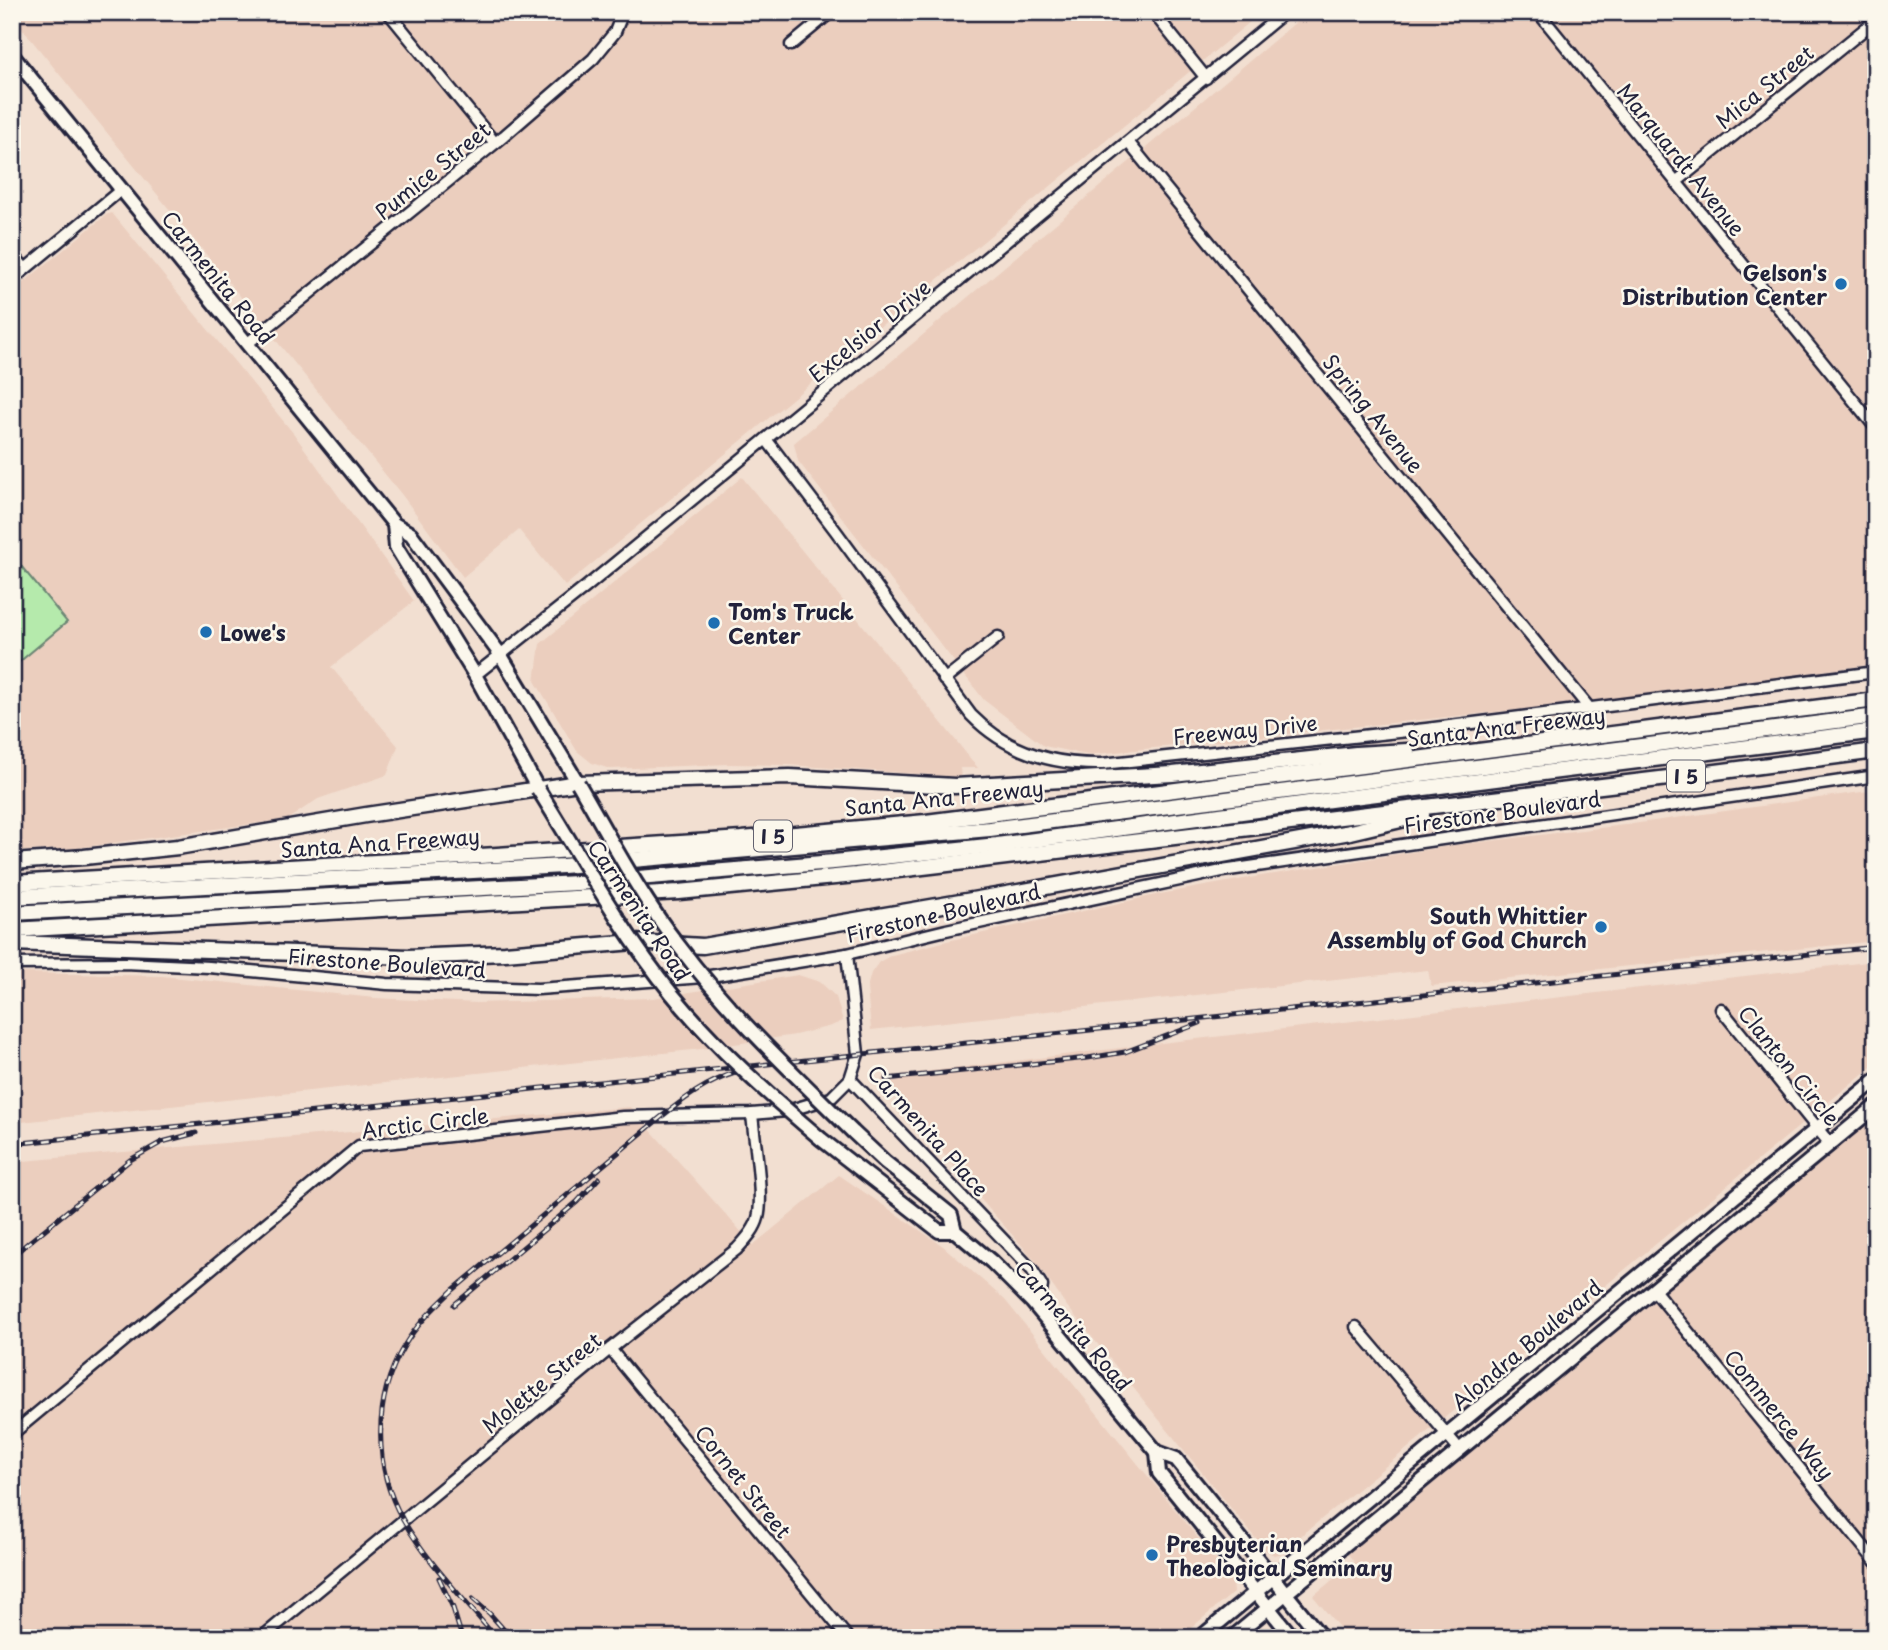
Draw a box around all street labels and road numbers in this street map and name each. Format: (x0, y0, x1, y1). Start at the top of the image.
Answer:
street label: Mica Street (1708, 36, 1820, 136)
street label: Marquardt Avenue (1610, 76, 1754, 242)
street label: Pumice Street (367, 113, 497, 227)
street label: Carmenita Road (155, 203, 283, 351)
street label: Excelsior Drive (801, 271, 937, 389)
street label: Spring Avenue (1316, 347, 1432, 479)
street label: Santa Ana Freeway (1405, 698, 1607, 754)
street label: Freeway Drive (1171, 705, 1319, 753)
road number: I 5 (1667, 761, 1705, 792)
street label: Santa Ana Freeway (843, 771, 1045, 823)
street label: Firestone Boulevard (1401, 781, 1603, 841)
street label: Santa Ana Freeway (279, 819, 481, 865)
road number: I 5 (754, 820, 792, 852)
street label: Carmenita Road (581, 833, 699, 987)
street label: Firestone Boulevard (843, 874, 1043, 950)
street label: Firestone Boulevard (287, 939, 487, 985)
street label: Clanton Circle (1731, 998, 1849, 1132)
street label: Carmenita Place (861, 1057, 997, 1203)
street label: Arctic Circle (360, 1098, 490, 1146)
street label: Carmenita Road (1008, 1252, 1140, 1398)
street label: Alondra Boulevard (1443, 1271, 1609, 1417)
street label: Molette Street (474, 1324, 608, 1440)
street label: Commerce Way (1717, 1342, 1843, 1486)
street label: Cornet Street (688, 1417, 800, 1545)

